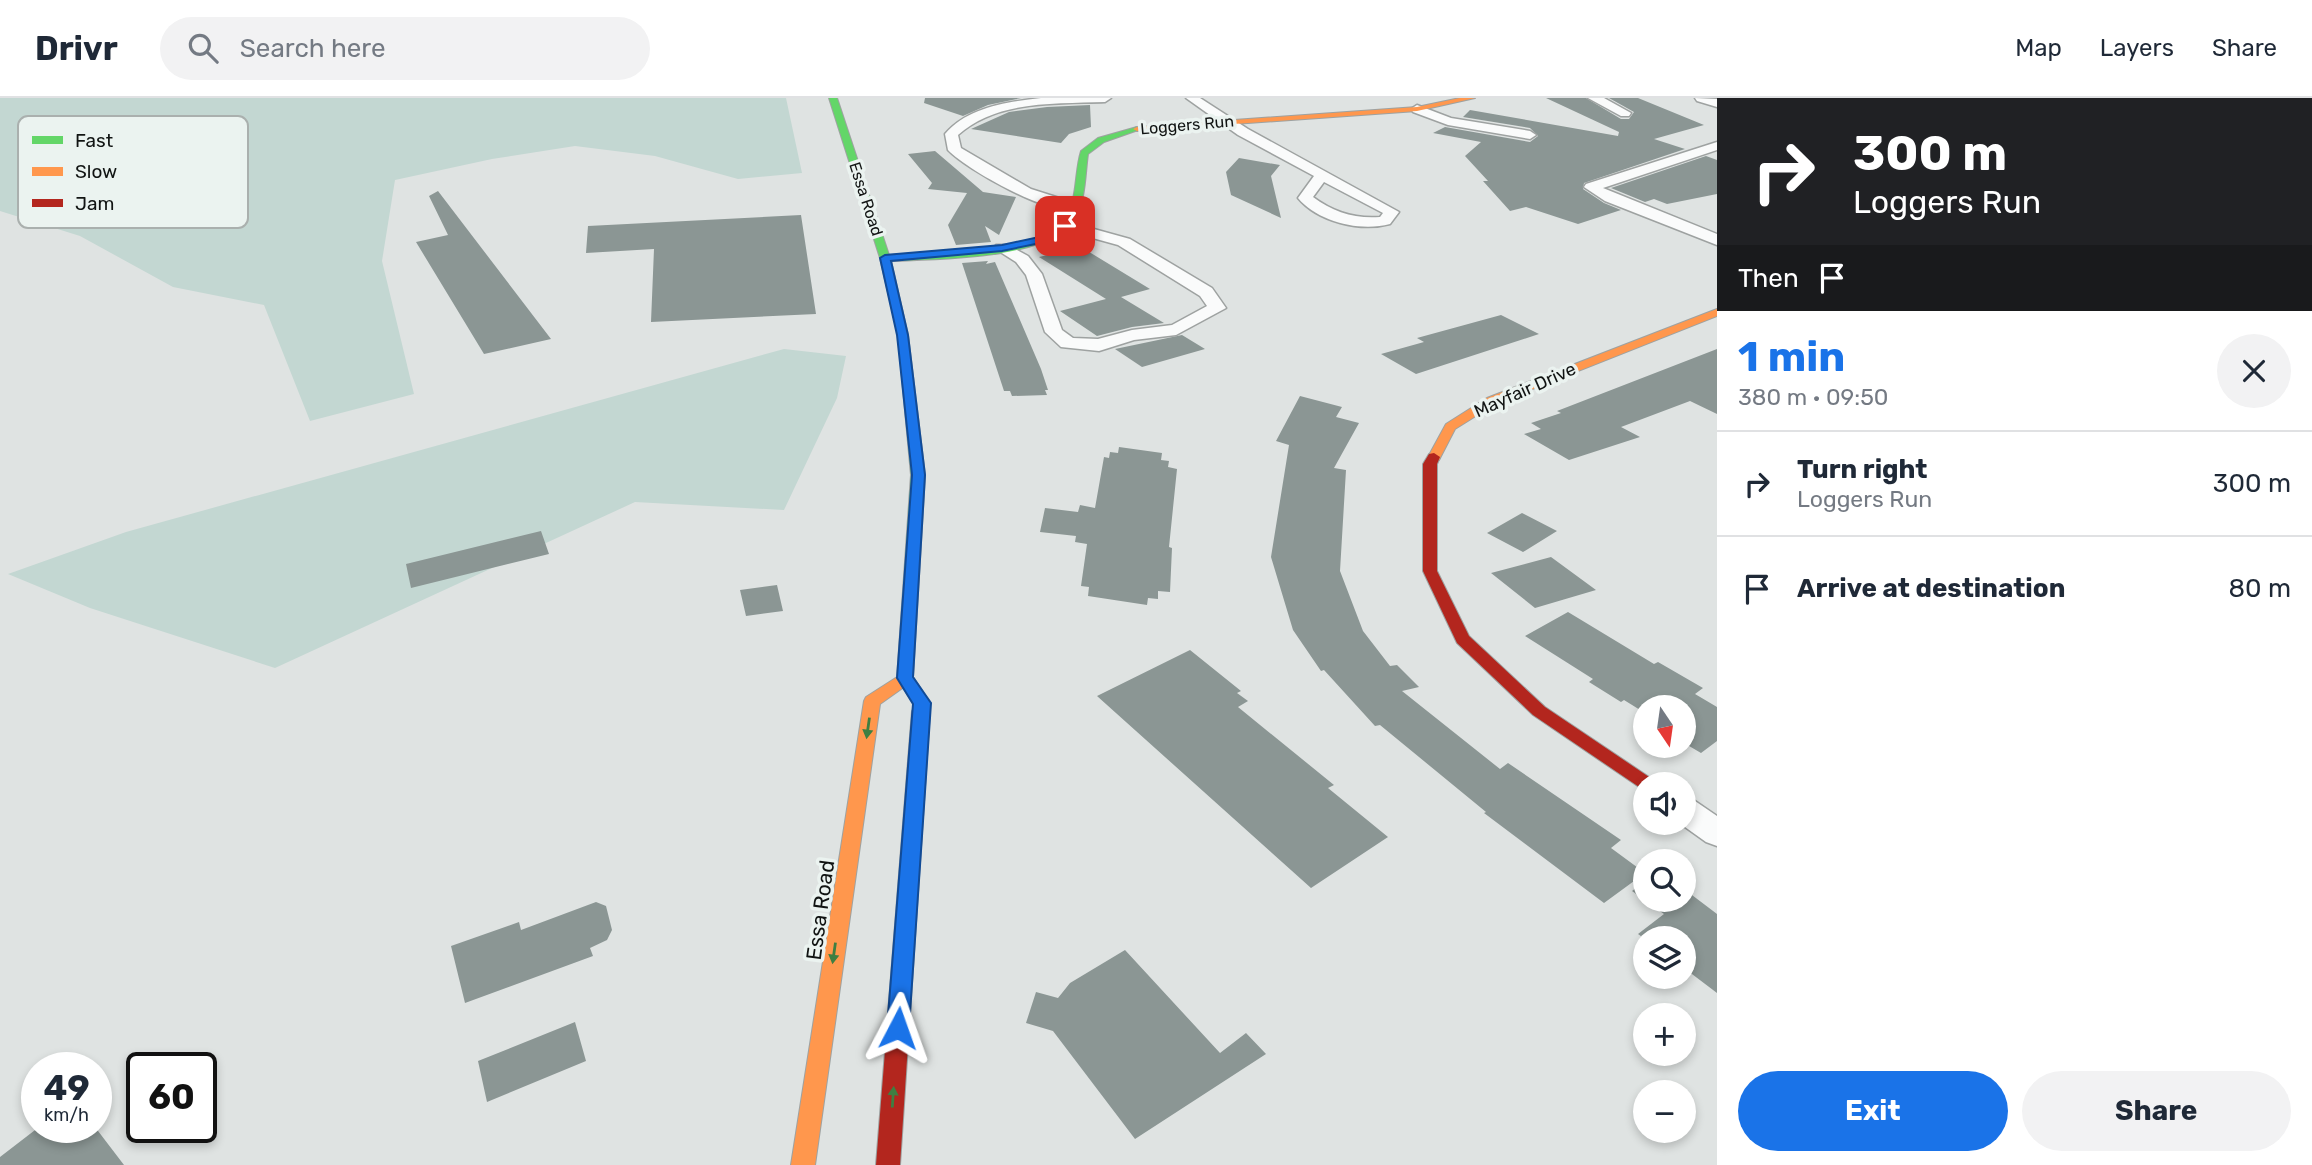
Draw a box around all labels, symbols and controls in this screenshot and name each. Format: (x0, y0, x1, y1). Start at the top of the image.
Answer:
search box (160, 17, 650, 80)
text: Drivr (35, 29, 118, 68)
icon: search (184, 29, 222, 67)
text: Search here (240, 33, 386, 64)
text: Map (2015, 34, 2062, 62)
text: Layers (2100, 34, 2174, 62)
text: Share (2212, 34, 2277, 62)
street label: Loggers Run (1139, 111, 1235, 139)
legend (18, 116, 248, 228)
text: 300 m (1853, 124, 2007, 182)
icon: right (1738, 126, 1829, 217)
text: Fast (75, 129, 114, 152)
text: Slow (75, 160, 117, 183)
street label: Essa Road (845, 160, 887, 238)
text: Loggers Run (1853, 183, 2041, 221)
text: Jam (75, 192, 114, 215)
pin (1035, 196, 1095, 256)
icon: arrive (1046, 207, 1084, 245)
icon: arrive (1813, 259, 1851, 297)
text: Then (1738, 263, 1799, 294)
text: 1 min (1738, 332, 1845, 382)
button: close (2217, 334, 2291, 408)
street label: Mayfair Drive (1471, 358, 1579, 422)
text: 380 m · 09:50 (1738, 383, 1888, 411)
text: Turn right (1797, 454, 1927, 485)
icon: right (1738, 465, 1776, 503)
text: 300 m (2213, 468, 2291, 499)
text: Loggers Run (1797, 485, 1932, 513)
icon: arrive (1738, 570, 1776, 608)
text: Arrive at destination (1797, 573, 2065, 604)
text: 80 m (2228, 573, 2291, 604)
north arrow (1633, 695, 1696, 758)
map controls (1633, 695, 1696, 1143)
one-way arrow (862, 717, 873, 739)
button: sound (1633, 772, 1696, 835)
button: search (1633, 849, 1696, 912)
street label: Essa Road (801, 858, 839, 962)
button: layers (1633, 926, 1696, 989)
one-way arrow (829, 942, 840, 964)
position arrow (861, 991, 935, 1065)
button: + (1633, 1003, 1696, 1066)
speed limit sign: 60 (126, 1052, 217, 1143)
text: 49 (43, 1067, 90, 1109)
button: Exit (1738, 1071, 2008, 1151)
button: Share (2022, 1071, 2291, 1151)
button: − (1633, 1080, 1696, 1143)
one-way arrow (888, 1086, 899, 1108)
text: km/h (44, 1104, 89, 1126)

